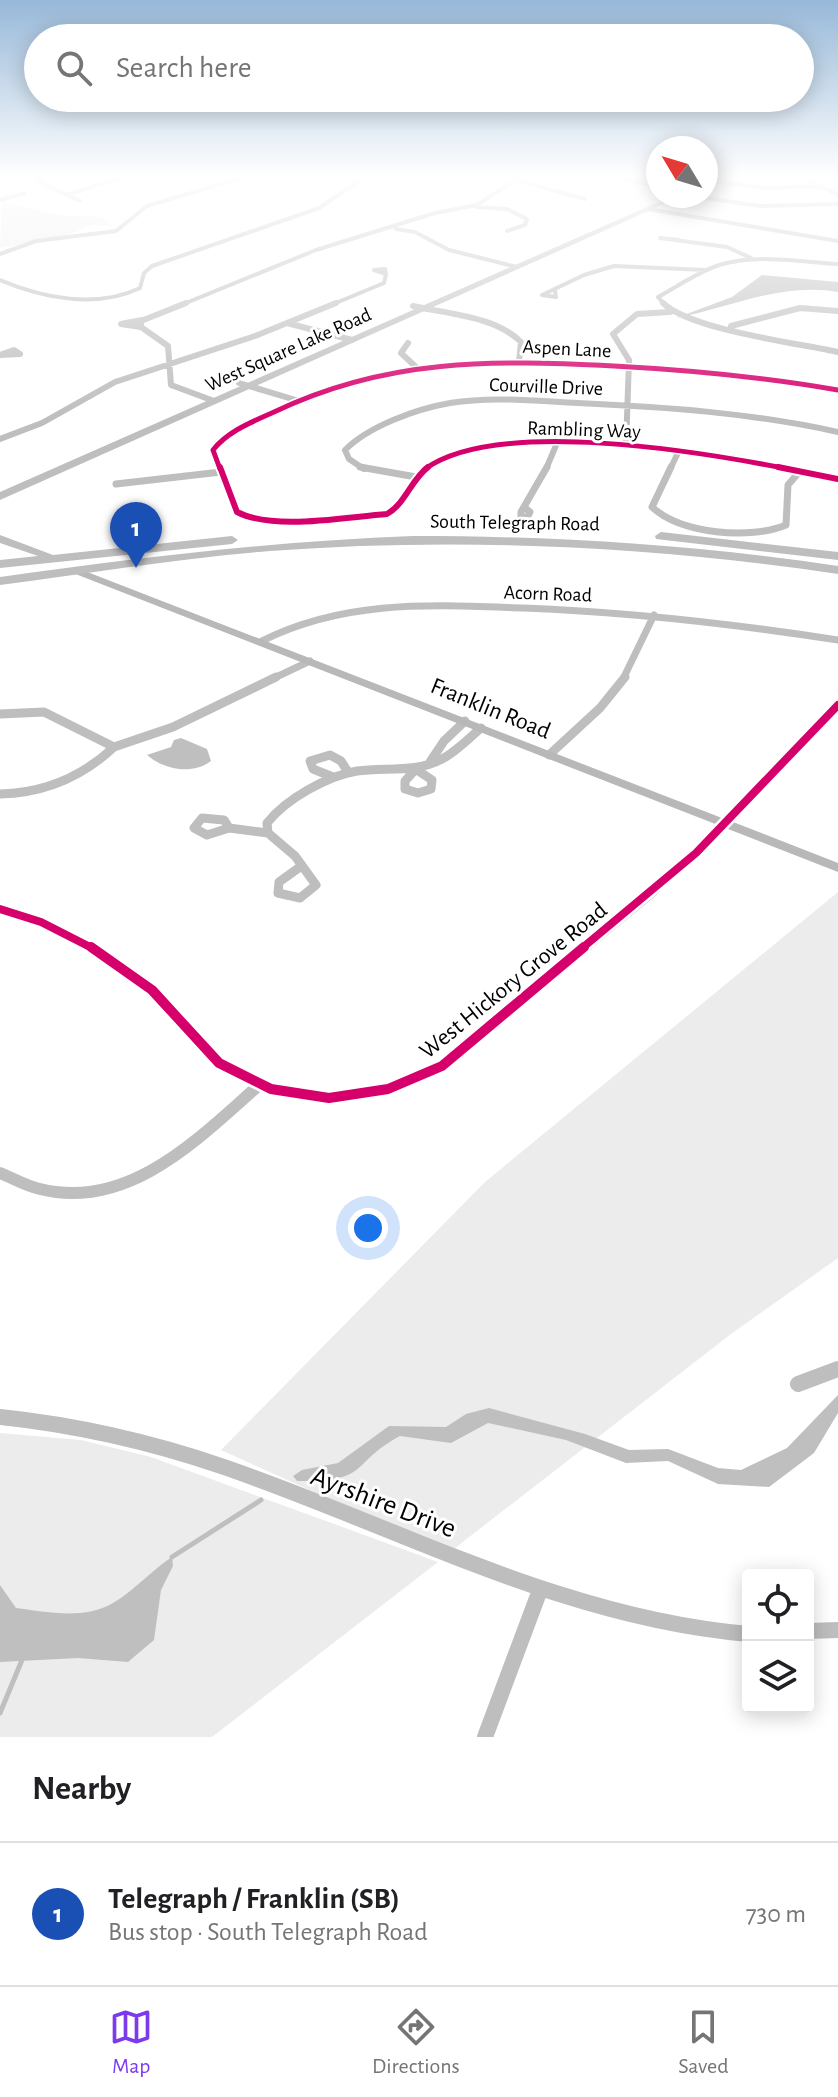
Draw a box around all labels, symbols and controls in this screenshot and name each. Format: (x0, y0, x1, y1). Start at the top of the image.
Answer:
search box (24, 24, 814, 112)
icon: search (52, 46, 96, 90)
text: Search here (116, 53, 252, 83)
north arrow (646, 136, 718, 208)
street label: West Square Lake Road (202, 304, 374, 396)
street label: Aspen Lane (522, 337, 612, 361)
street label: Courville Drive (489, 375, 603, 399)
street label: Rambling Way (527, 418, 641, 442)
pin: 1 (110, 502, 162, 568)
street label: South Telegraph Road (430, 512, 600, 534)
street label: Acorn Road (503, 582, 592, 606)
street label: Franklin Road (427, 674, 554, 744)
street label: West Hickory Grove Road (415, 898, 612, 1064)
your location (348, 1208, 388, 1248)
street label: Ayrshire Drive (307, 1462, 460, 1543)
map controls (742, 1569, 814, 1713)
button: locate (742, 1569, 814, 1641)
button: layers (742, 1641, 814, 1713)
text: Nearby (32, 1772, 131, 1806)
text: Telegraph / Franklin (SB) (108, 1884, 400, 1914)
text: 1 (53, 1901, 63, 1927)
text: 730 m (746, 1901, 806, 1927)
text: Bus stop · South Telegraph Road (108, 1919, 428, 1945)
tab: Map (109, 2005, 153, 2079)
tab: Directions (372, 2005, 460, 2079)
tab: Saved (678, 2005, 729, 2079)

